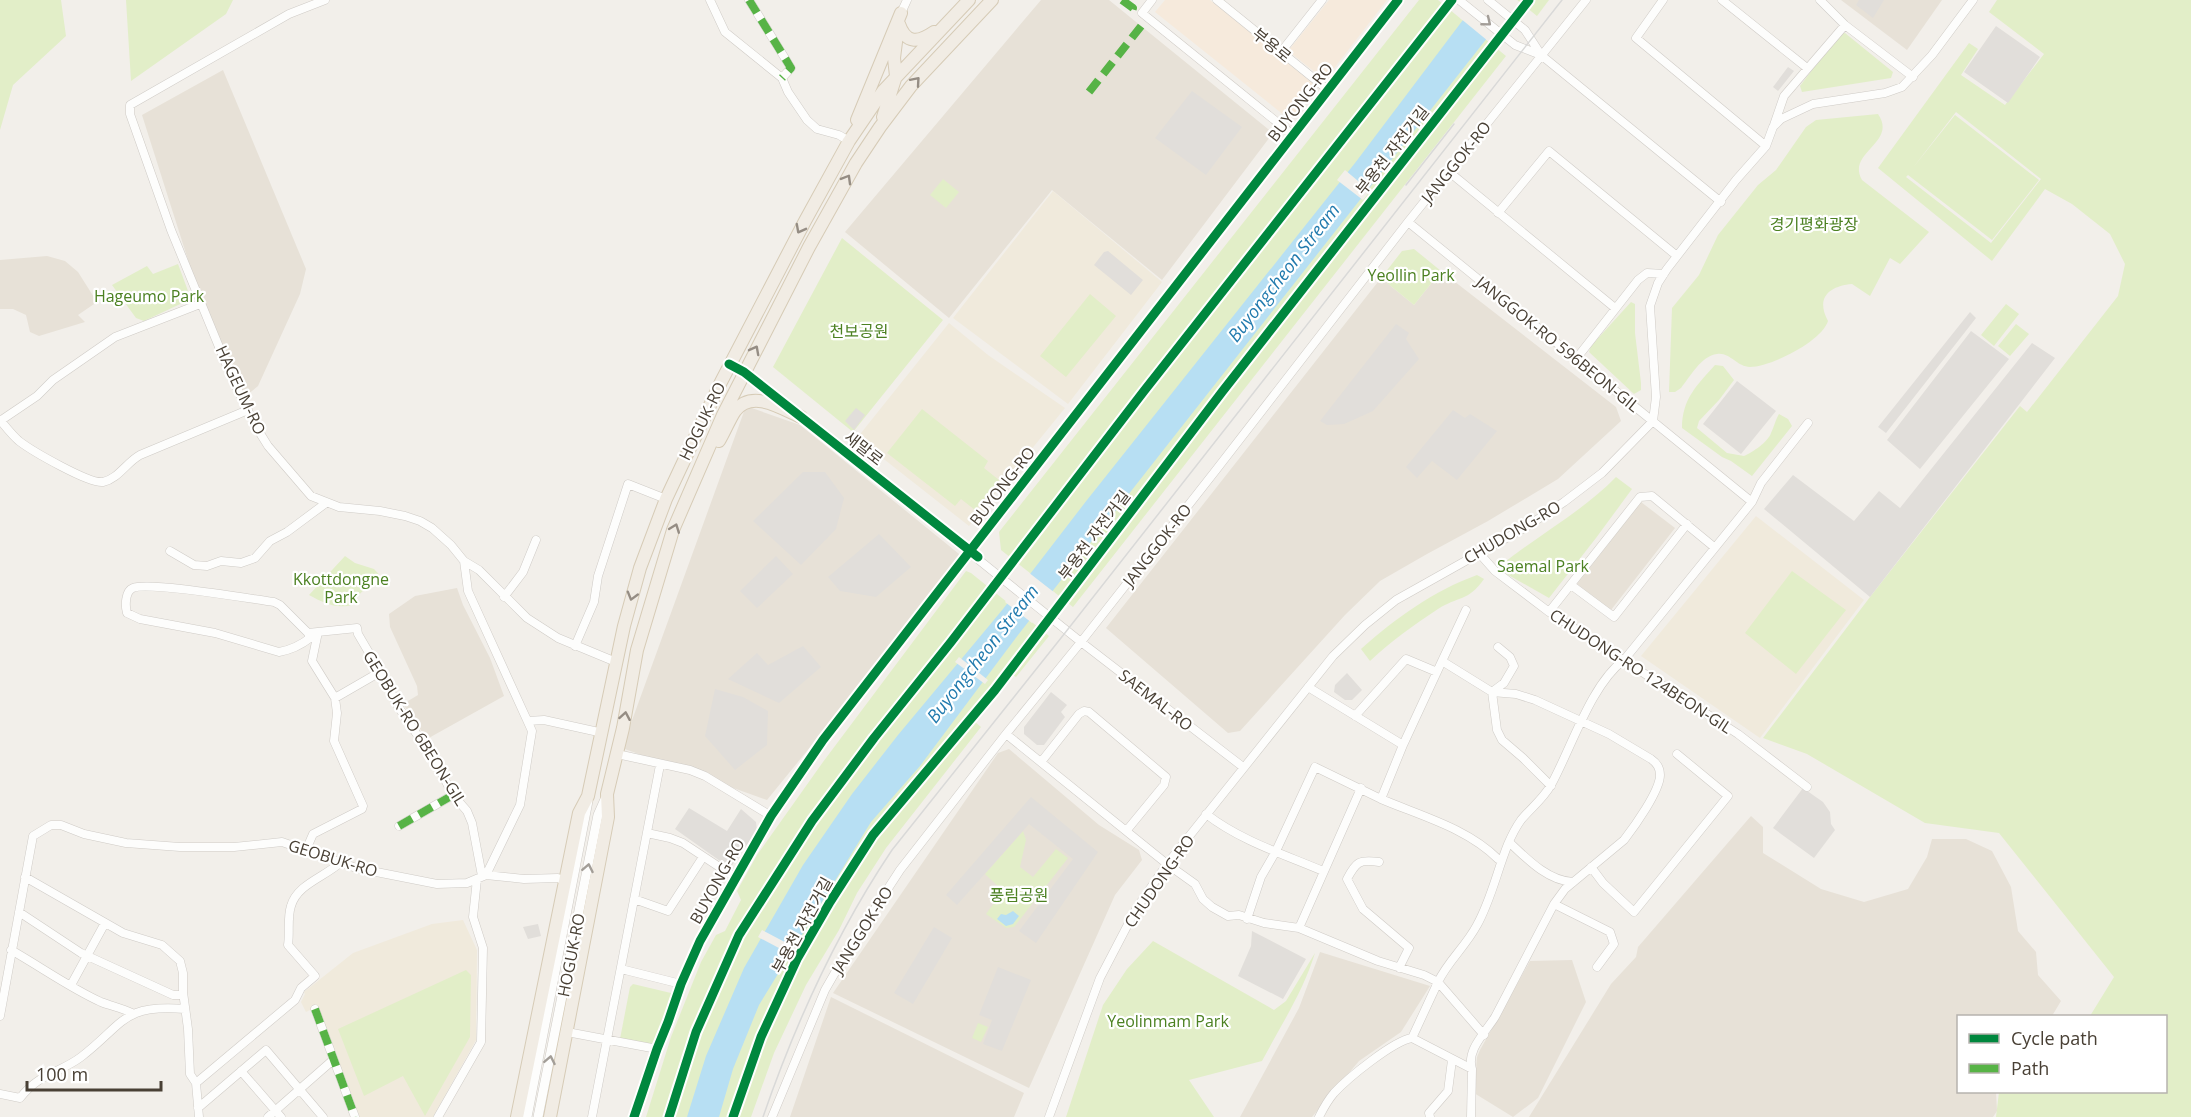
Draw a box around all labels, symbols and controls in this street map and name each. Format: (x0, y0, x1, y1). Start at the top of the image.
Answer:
one-way arrow (1480, 15, 1491, 26)
street label: 부용로 (1248, 23, 1296, 68)
street label: BUYONG-RO (1262, 58, 1338, 146)
one-way arrow (909, 77, 920, 88)
street label: 부용천 자전거길 (1350, 101, 1434, 199)
street label: JANGGOK-RO (1415, 116, 1496, 209)
one-way arrow (840, 175, 851, 185)
water label: Buyongcheon Stream (1222, 198, 1345, 346)
park label: 경기평화광장 (1770, 213, 1858, 235)
one-way arrow (796, 222, 808, 233)
park label: Yeollin Park (1367, 264, 1455, 286)
street label: JANGGOK-RO 596BEON-GIL (1470, 270, 1644, 417)
park label: Hageumo Park (94, 285, 205, 307)
park label: 천보공원 (830, 320, 888, 342)
street label: HAGEUM-RO (211, 342, 271, 438)
one-way arrow (748, 346, 759, 357)
street label: HOGUK-RO (674, 378, 730, 464)
street label: 새말로 (840, 426, 888, 470)
street label: BUYONG-RO (964, 442, 1040, 530)
street label: 부용천 자전거길 (1053, 486, 1135, 584)
street label: CHUDONG-RO (1459, 495, 1565, 569)
street label: JANGGOK-RO (1116, 499, 1196, 593)
one-way arrow (667, 523, 680, 534)
park label: Saemal Park (1497, 555, 1590, 577)
park label: Kkottdongne Park (293, 568, 389, 608)
water label: Buyongcheon Stream (921, 579, 1044, 727)
one-way arrow (627, 590, 639, 601)
street label: CHUDONG-RO 124BEON-GIL (1545, 604, 1737, 738)
street label: GEOBUK-RO 6BEON-GIL (358, 646, 472, 810)
street label: SAEMAL-RO (1115, 664, 1197, 736)
one-way arrow (618, 712, 631, 722)
street label: CHUDONG-RO (1119, 830, 1199, 932)
street label: GEOBUK-RO (286, 834, 380, 882)
street label: BUYONG-RO (684, 834, 750, 928)
one-way arrow (581, 864, 594, 874)
street label: 부용천 자전거길 (766, 873, 838, 977)
street label: JANGGOK-RO (825, 882, 898, 980)
park label: 풍림공원 (990, 884, 1048, 906)
street label: HOGUK-RO (552, 911, 590, 999)
park label: Yeolinmam Park (1107, 1010, 1229, 1032)
legend (1957, 1015, 2167, 1093)
text: Cycle path (2011, 1026, 2098, 1050)
scale bar (27, 1054, 160, 1092)
one-way arrow (542, 1055, 555, 1065)
text: Path (2011, 1056, 2049, 1080)
text: 100 m (36, 1062, 88, 1086)

